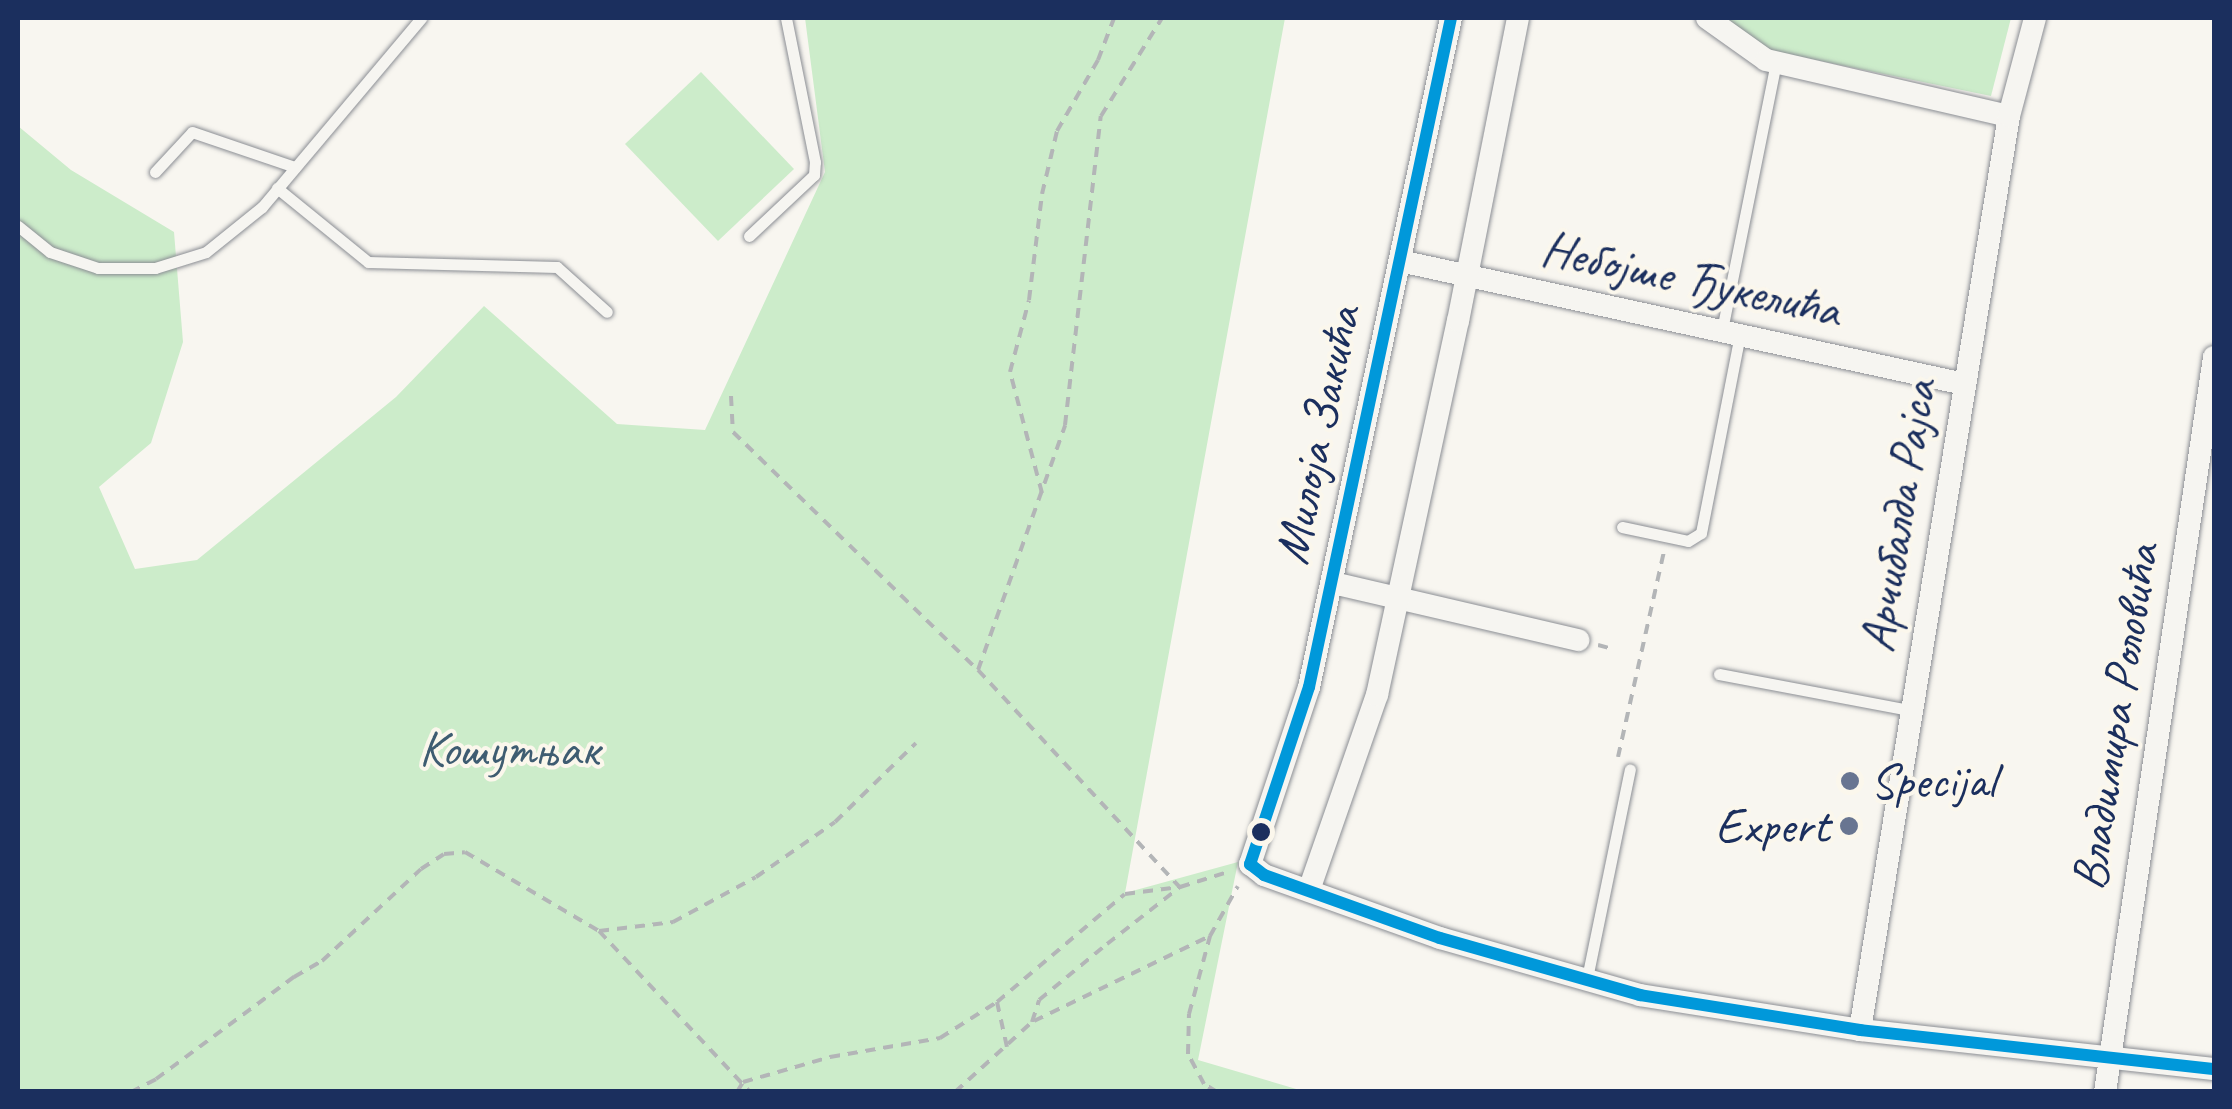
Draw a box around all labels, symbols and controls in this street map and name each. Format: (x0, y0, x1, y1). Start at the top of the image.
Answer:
street label: Небојше Ђукелића (1536, 218, 1846, 340)
street label: Милоја Закића (1260, 298, 1374, 572)
street label: Арчибалда Рајса (1847, 376, 1949, 656)
street label: Владимира Роловића (2058, 540, 2172, 894)
park label: Кошутњак (419, 719, 599, 779)
place label: Specijal (1870, 751, 1995, 811)
marker: Specijal (1839, 770, 1861, 792)
place label: Expert (1715, 796, 1829, 856)
marker: Expert (1838, 815, 1860, 837)
unlabelled marker (1251, 822, 1271, 842)

